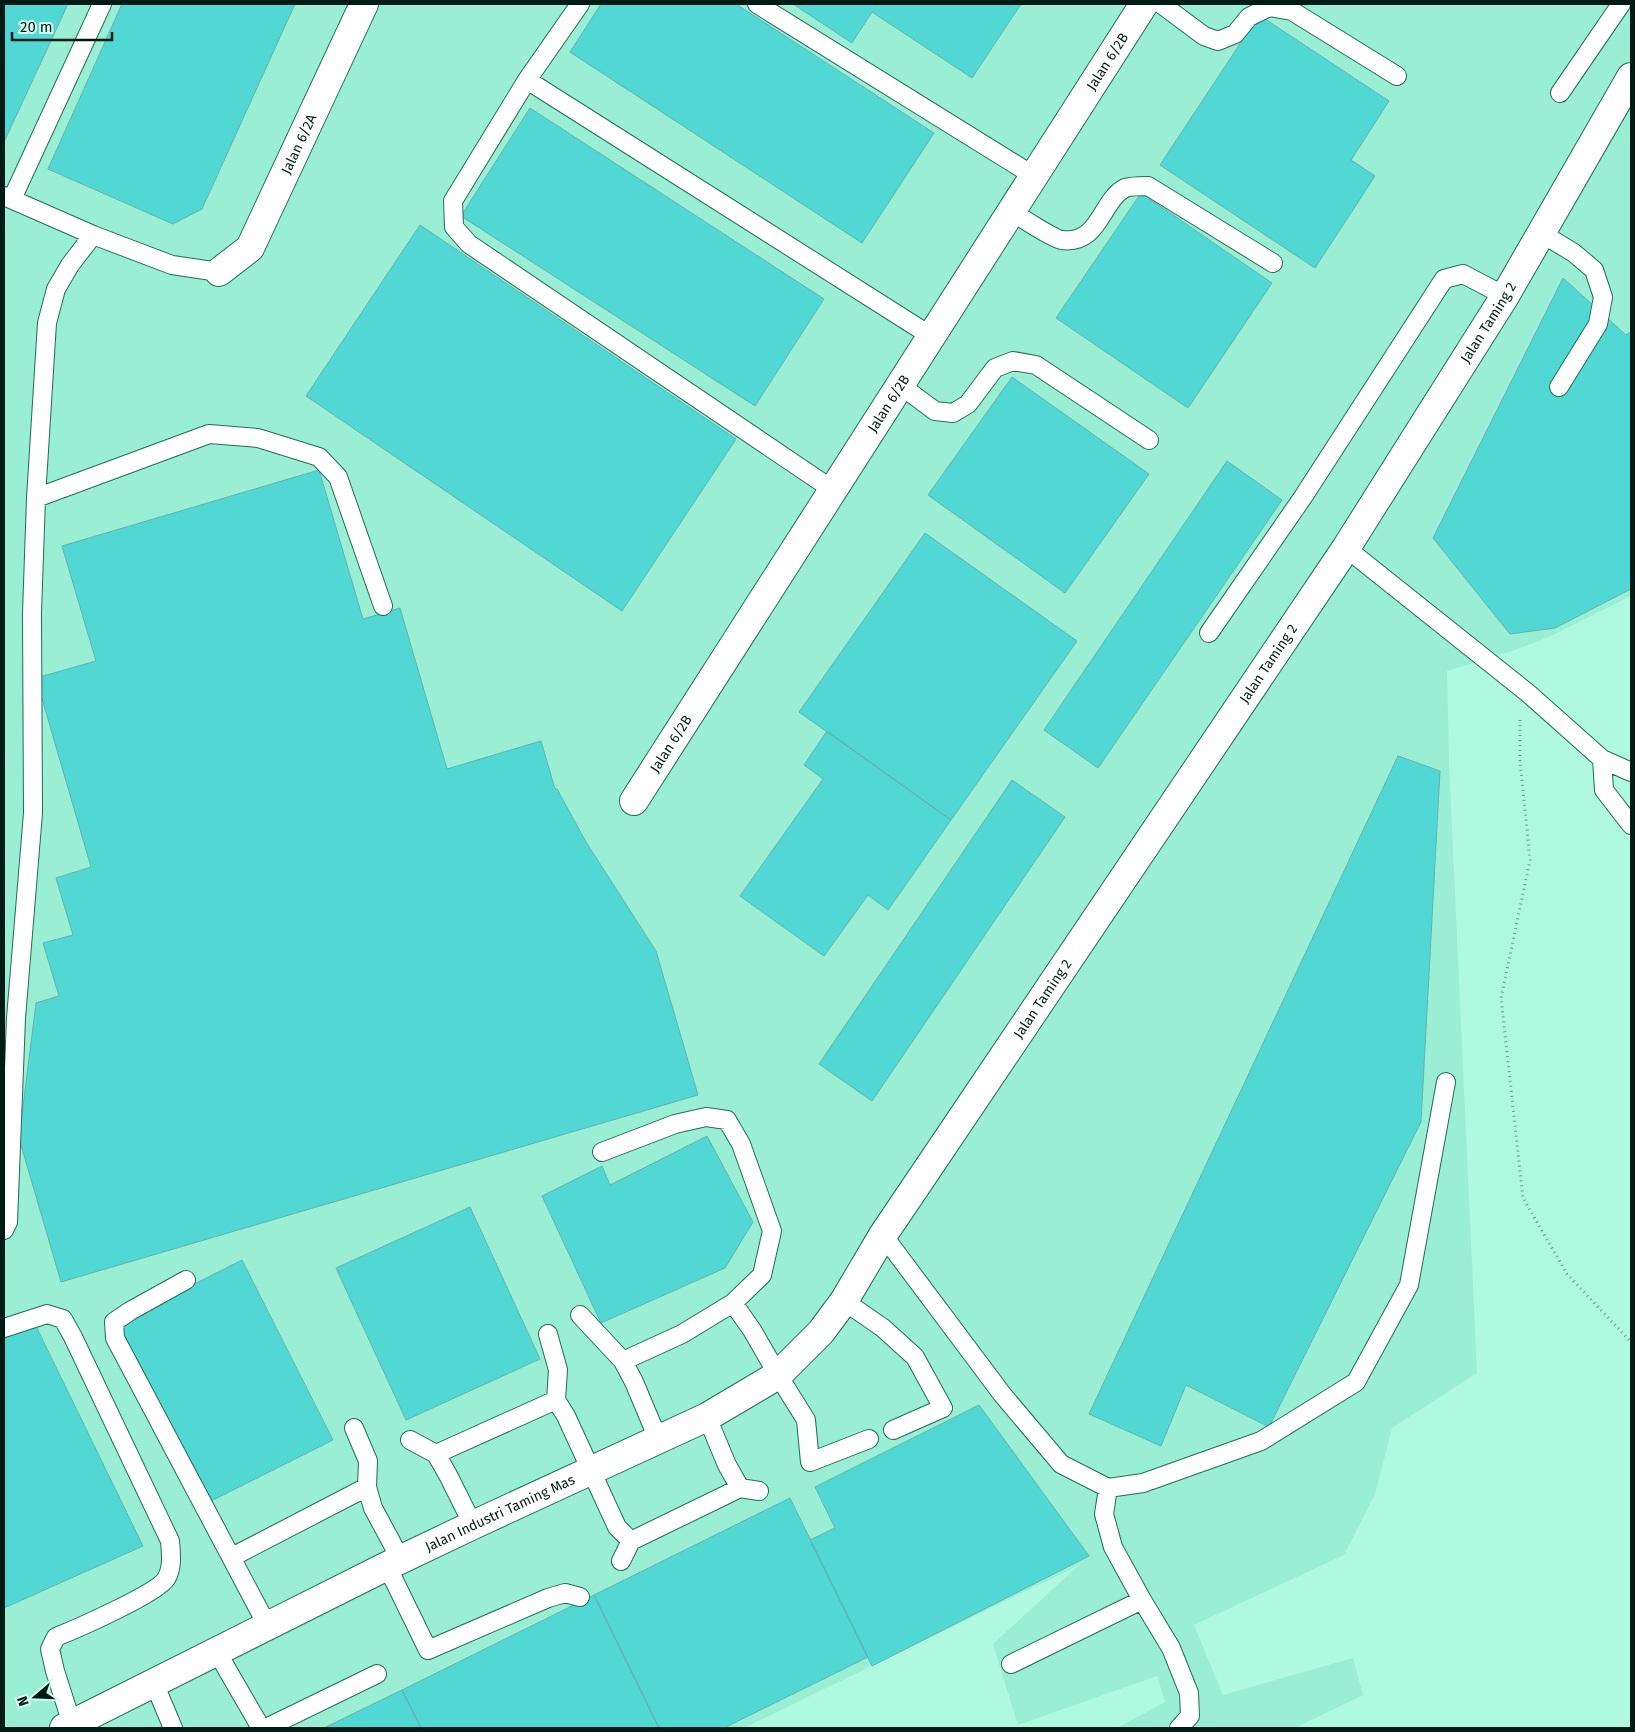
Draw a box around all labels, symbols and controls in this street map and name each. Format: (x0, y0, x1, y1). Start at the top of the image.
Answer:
scale bar (12, 10, 112, 42)
text: 20 m (20, 18, 53, 36)
street label: Jalan 6/2B (1083, 30, 1132, 94)
street label: Jalan 6/2A (278, 111, 320, 177)
street label: Jalan Taming 2 (1457, 279, 1520, 366)
street label: Jalan 6/2B (864, 372, 913, 436)
street label: Jalan Taming 2 (1236, 621, 1301, 707)
street label: Jalan 6/2B (646, 712, 696, 776)
street label: Jalan Taming 2 (1010, 956, 1075, 1042)
street label: Jalan Industri Taming Mas (422, 1471, 578, 1556)
north arrow (10, 1672, 60, 1722)
text: N (14, 1694, 33, 1708)

